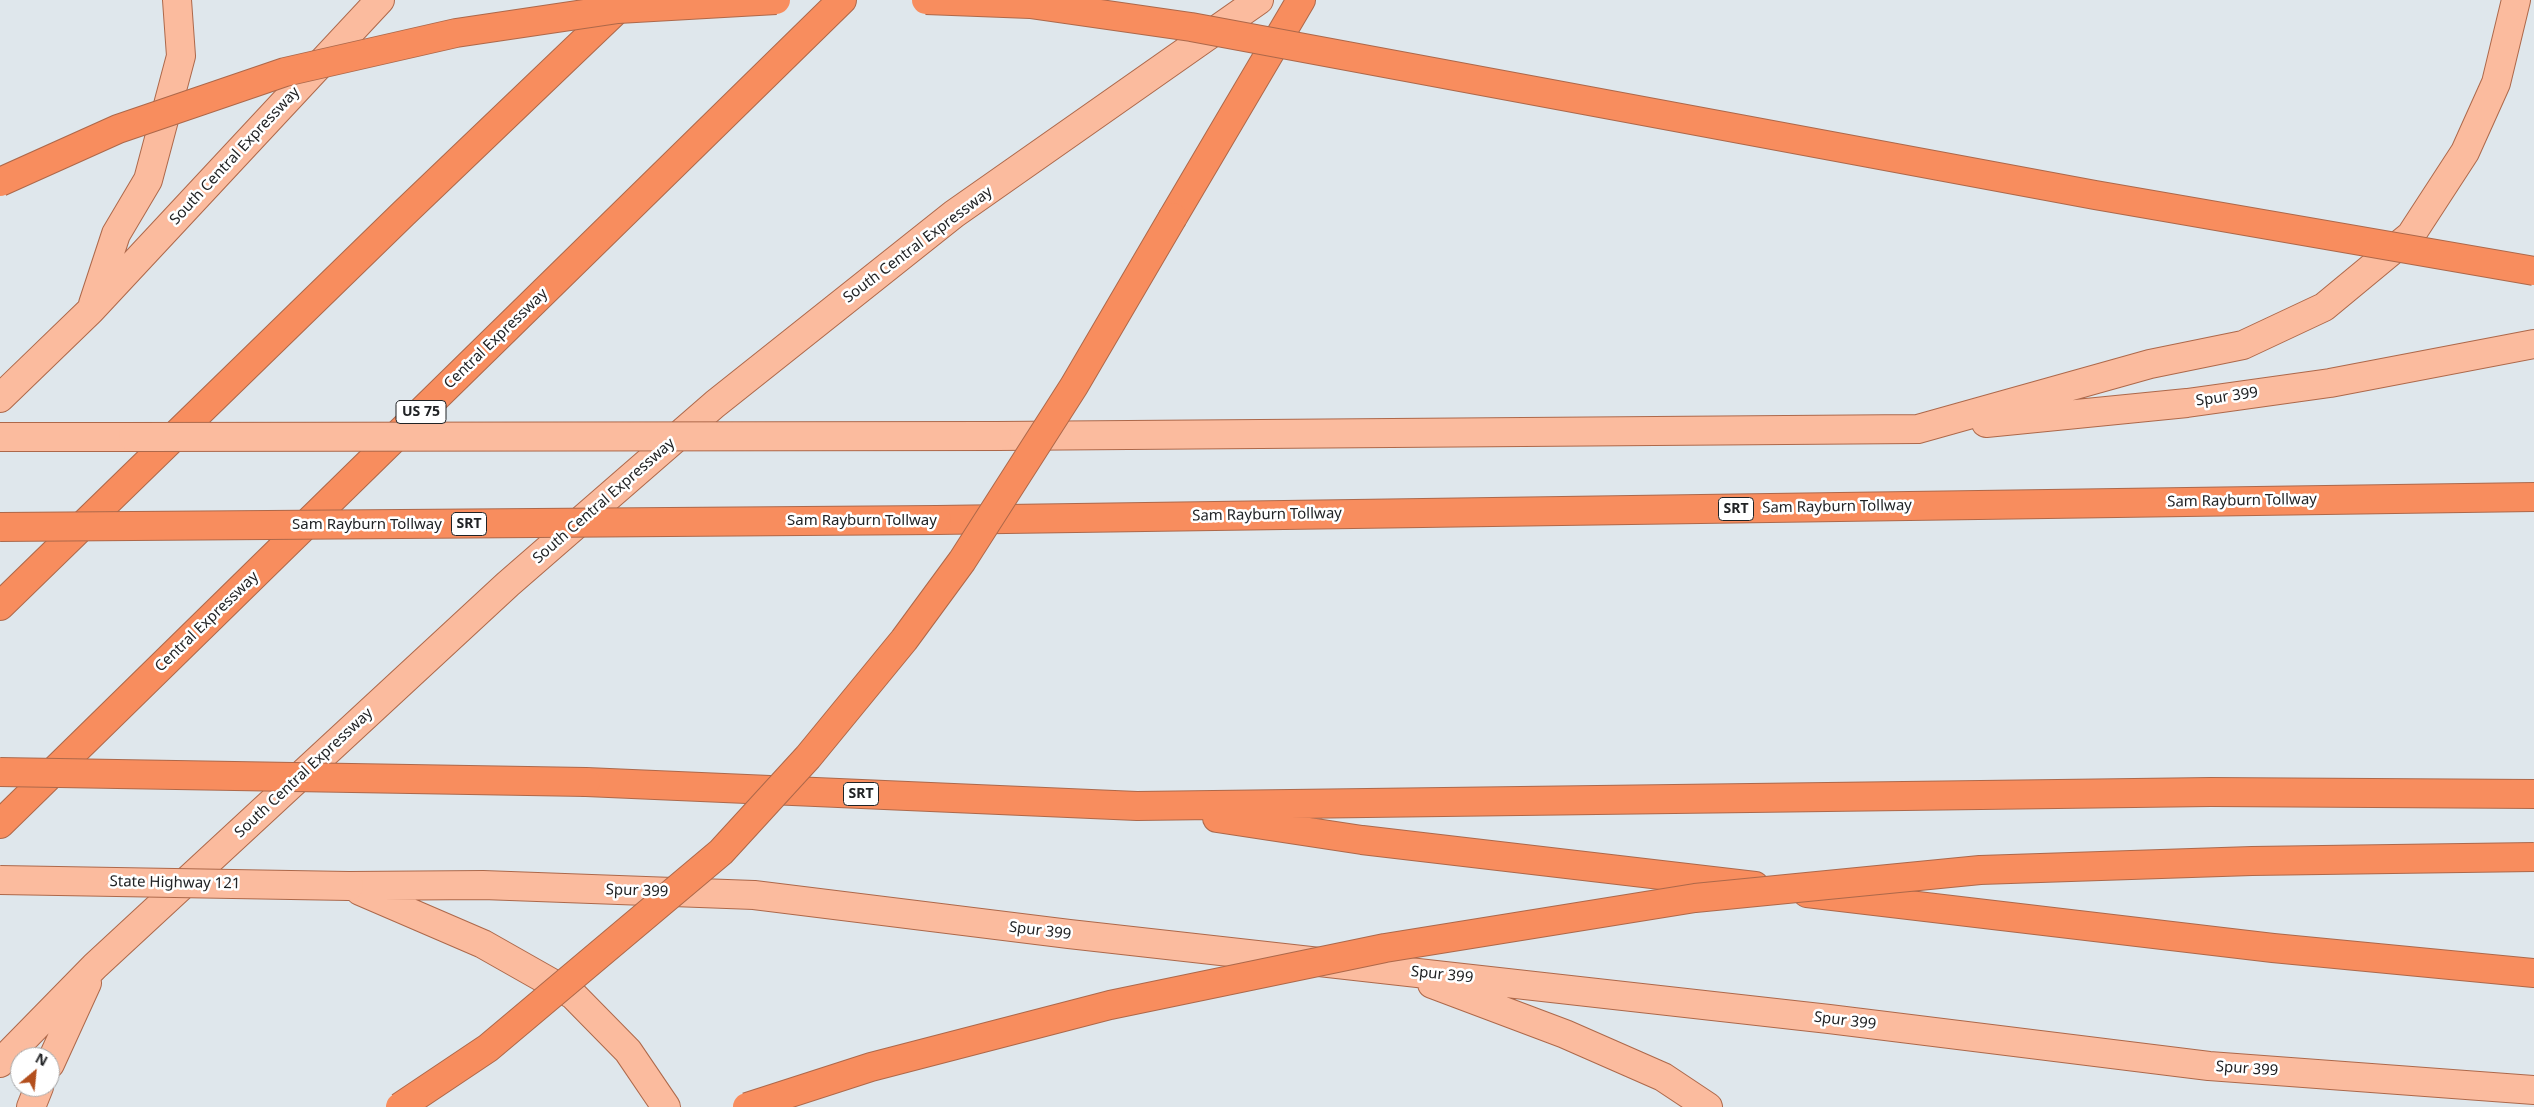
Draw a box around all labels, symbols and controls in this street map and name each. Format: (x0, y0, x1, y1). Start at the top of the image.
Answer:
street label: South Central Expressway (166, 83, 304, 229)
street label: South Central Expressway (840, 183, 996, 307)
street label: Central Expressway (441, 285, 551, 393)
street label: Spur 399 (2195, 384, 2259, 410)
road number: US 75 (396, 401, 446, 424)
street label: South Central Expressway (529, 435, 679, 567)
street label: Sam Rayburn Tollway (2167, 491, 2317, 511)
street label: Sam Rayburn Tollway (1762, 497, 1912, 517)
road number: SRT (1718, 498, 1754, 520)
street label: Sam Rayburn Tollway (1192, 505, 1342, 525)
road number: SRT (452, 512, 486, 536)
street label: Sam Rayburn Tollway (787, 512, 937, 530)
street label: Sam Rayburn Tollway (292, 516, 442, 534)
street label: Central Expressway (152, 568, 262, 676)
street label: South Central Expressway (231, 704, 377, 842)
road number: SRT (844, 782, 878, 806)
street label: State Highway 121 (109, 873, 241, 893)
street label: Spur 399 (605, 881, 669, 901)
street label: Spur 399 (1008, 918, 1072, 944)
street label: Spur 399 (1410, 963, 1474, 987)
street label: Spur 399 (1813, 1008, 1877, 1034)
north arrow (10, 1047, 60, 1097)
text: N (32, 1048, 51, 1070)
street label: Spur 399 (2215, 1058, 2279, 1080)

